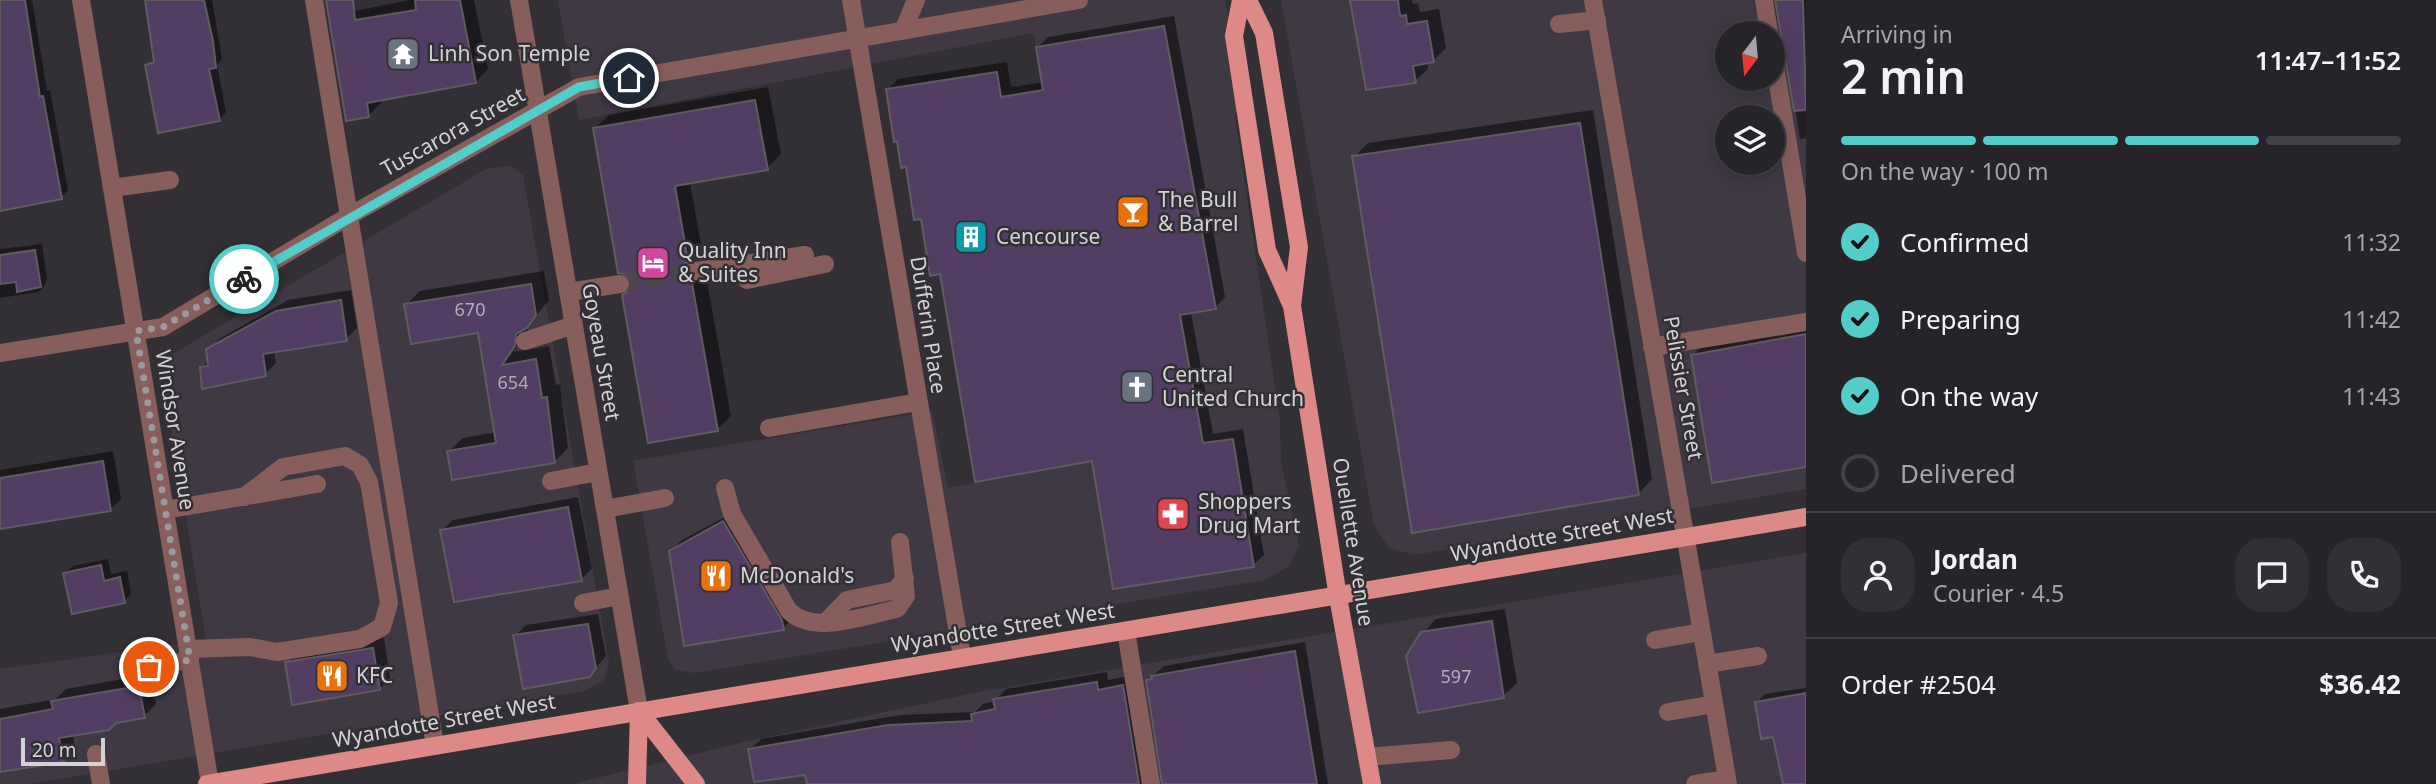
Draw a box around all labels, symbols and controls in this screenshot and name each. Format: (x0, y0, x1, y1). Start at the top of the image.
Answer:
text: Arriving in (1841, 18, 1953, 50)
north arrow (1715, 21, 1785, 91)
map controls (1715, 21, 1785, 175)
temple icon: Linh Son Temple (384, 35, 422, 73)
place label: Linh Son Temple (428, 39, 590, 67)
text: 11:47–11:52 (2255, 42, 2401, 78)
text: 2 min (1841, 45, 1966, 107)
pin (599, 48, 659, 108)
icon: home (610, 59, 648, 97)
street label: Tuscarora Street (375, 80, 530, 182)
button: layers (1715, 105, 1785, 175)
text: On the way · 100 m (1841, 155, 2048, 187)
place label: The Bull & Barrel (1158, 185, 1238, 237)
bar icon: The Bull & Barrel (1114, 193, 1152, 231)
building icon: Cencourse (952, 218, 990, 256)
place label: Cencourse (996, 222, 1100, 250)
icon: check (1841, 223, 1879, 261)
text: Confirmed (1900, 224, 2030, 260)
text: 11:32 (2342, 226, 2401, 258)
place label: Quality Inn & Suites (678, 236, 787, 288)
courier (209, 244, 279, 314)
hotel icon: Quality Inn & Suites (634, 244, 672, 282)
street label: Dufferin Place (904, 254, 954, 396)
icon: bike (225, 260, 263, 298)
street label: Goyeau Street (576, 281, 628, 423)
house number: 670 (455, 297, 485, 321)
icon: check (1841, 300, 1879, 338)
text: Preparing (1900, 301, 2021, 337)
text: 11:42 (2342, 303, 2401, 335)
street label: Pelissier Street (1658, 314, 1710, 462)
street label: Windsor Avenue (150, 348, 202, 512)
place label: Central United Church (1162, 360, 1304, 412)
church icon: Central United Church (1118, 368, 1156, 406)
house number: 654 (498, 370, 528, 394)
icon: check (1841, 377, 1879, 415)
text: On the way (1900, 378, 2038, 414)
text: 11:43 (2342, 380, 2401, 412)
text: Delivered (1900, 455, 2016, 491)
street label: Ouellette Avenue (1327, 456, 1381, 628)
place label: Shoppers Drug Mart (1198, 487, 1301, 539)
pharmacy icon: Shoppers Drug Mart (1154, 495, 1192, 533)
street label: Wyandotte Street West (1448, 501, 1676, 567)
button: person (1841, 538, 1915, 612)
button: chat (2235, 538, 2309, 612)
button: phone (2327, 538, 2401, 612)
text: Jordan (1933, 541, 2018, 577)
restaurant icon: McDonald's (697, 557, 735, 595)
place label: McDonald's (740, 561, 854, 589)
text: Courier · 4.5 (1933, 577, 2064, 609)
street label: Wyandotte Street West (889, 595, 1117, 658)
pin (119, 637, 179, 697)
icon: bag (130, 648, 168, 686)
restaurant icon: KFC (313, 657, 351, 695)
place label: KFC (356, 661, 393, 689)
house number: 597 (1441, 664, 1471, 688)
text: Order #2504 (1841, 666, 1996, 702)
text: $36.42 (2319, 666, 2401, 702)
street label: Wyandotte Street West (330, 687, 558, 753)
scale bar (21, 735, 105, 767)
text: 20 m (32, 737, 76, 763)

